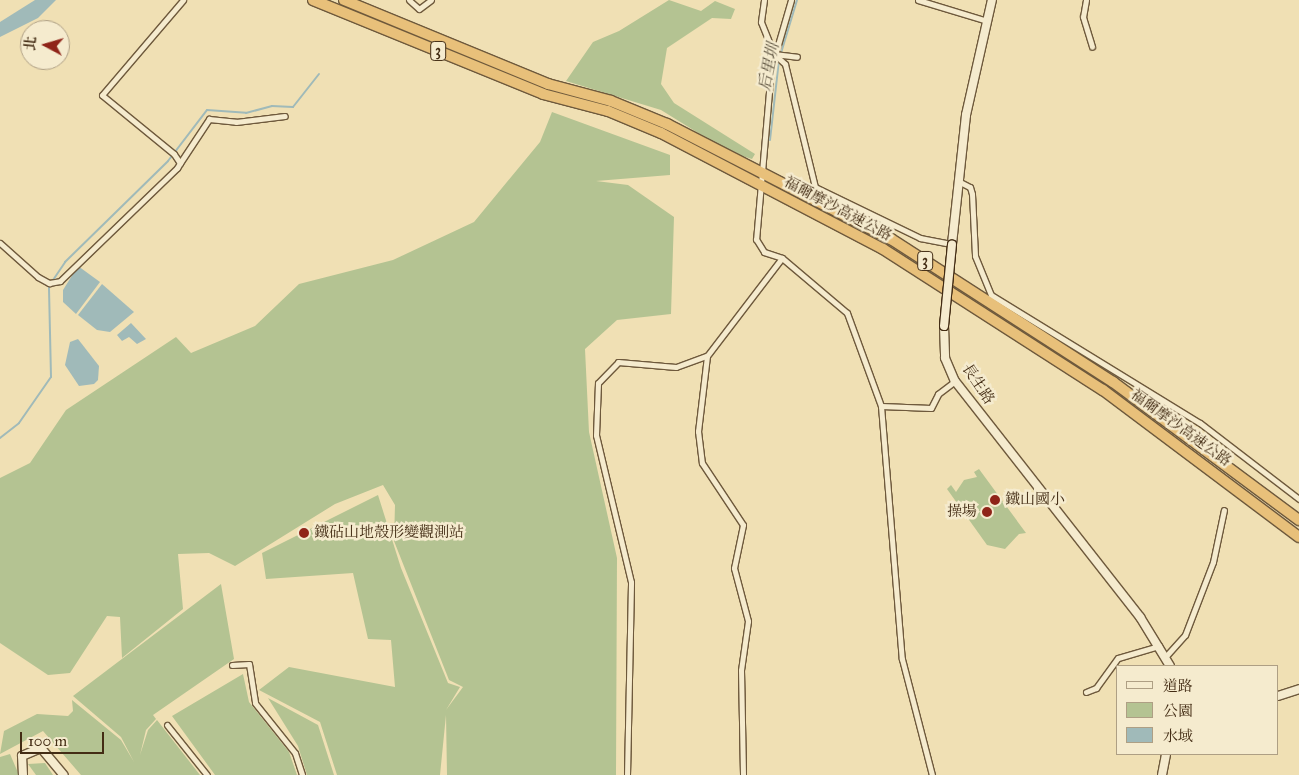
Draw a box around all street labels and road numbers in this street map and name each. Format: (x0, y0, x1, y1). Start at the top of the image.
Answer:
road number: 3 (429, 40, 447, 62)
street label: 福爾摩沙高速公路 (781, 173, 895, 245)
road number: 3 (916, 250, 934, 272)
street label: 長生路 (958, 360, 998, 408)
street label: 福爾摩沙高速公路 (1127, 385, 1235, 471)

